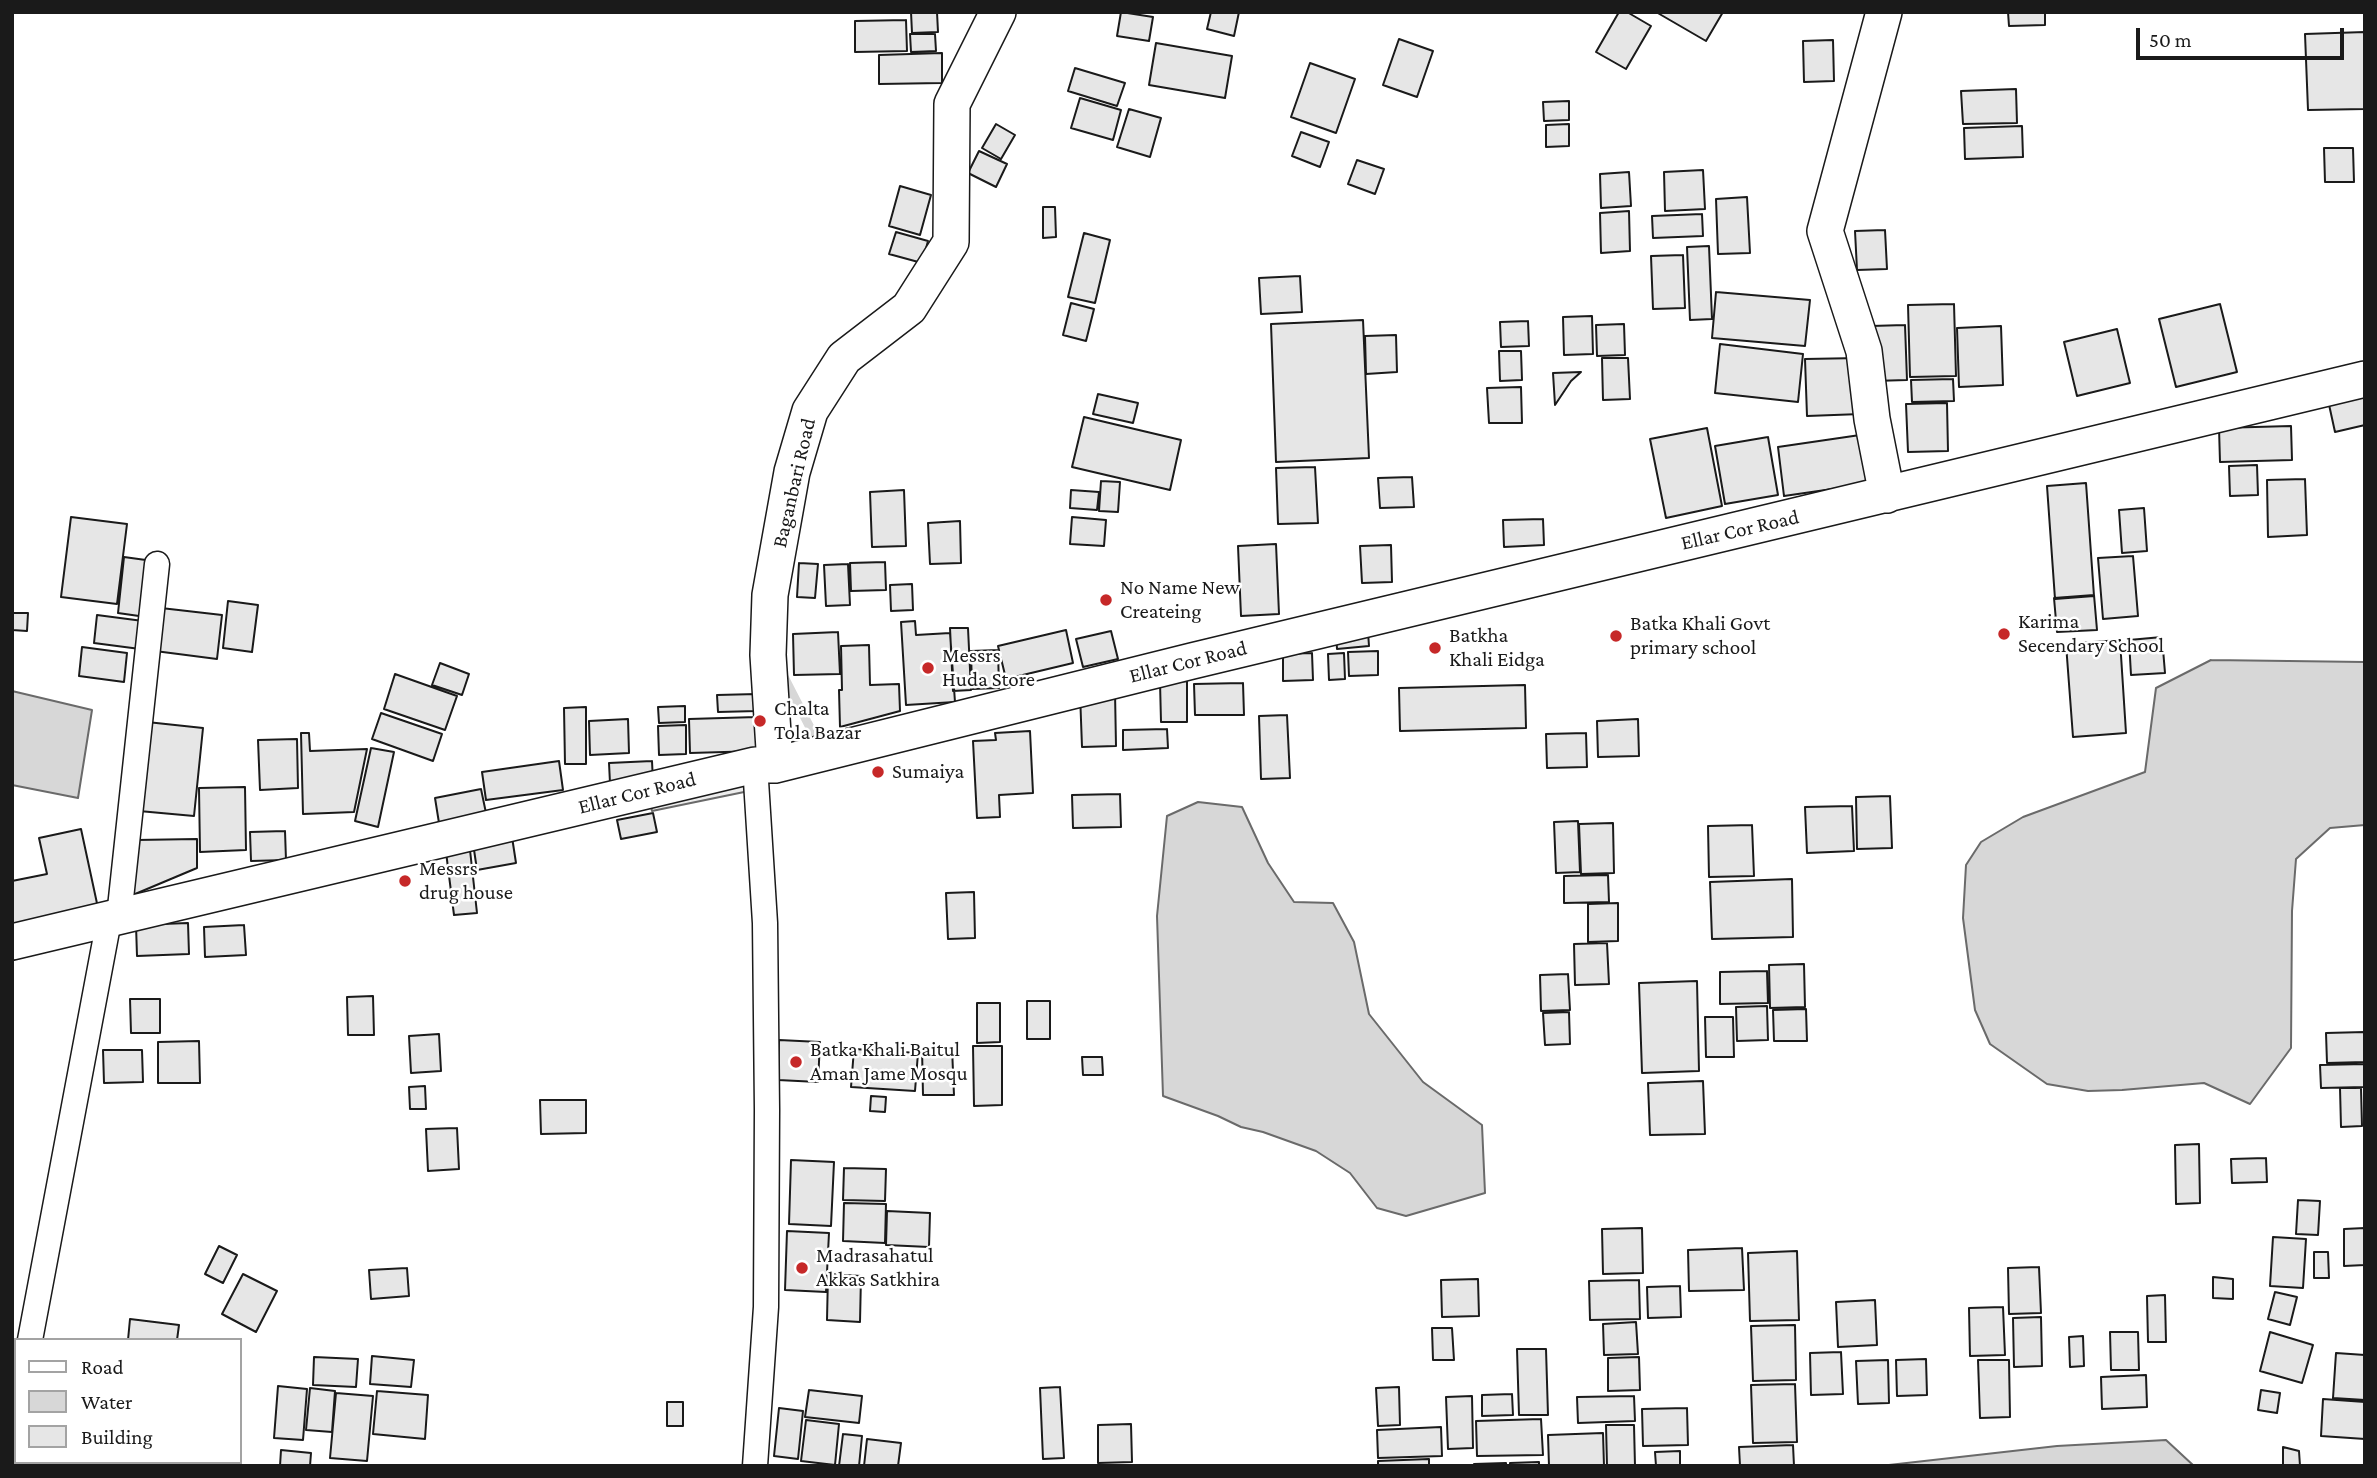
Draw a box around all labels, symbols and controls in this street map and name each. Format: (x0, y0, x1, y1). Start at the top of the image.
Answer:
scale bar (2139, 14, 2347, 58)
text: 50 m (2149, 28, 2192, 52)
street label: Baganbari Road (767, 416, 821, 550)
street label: Ellar Cor Road (1679, 504, 1801, 556)
place label: No Name New Createing (1120, 575, 1240, 625)
marker: No Name New Createing (1098, 592, 1114, 608)
place label: Karima Secendary School (2018, 609, 2164, 659)
place label: Batka Khali Govt primary school (1630, 611, 1770, 661)
place label: Batkha Khali Eidga (1449, 623, 1545, 673)
marker: Karima Secendary School (1996, 626, 2012, 642)
marker: Batka Khali Govt primary school (1608, 628, 1624, 644)
street label: Ellar Cor Road (1127, 635, 1249, 689)
marker: Batkha Khali Eidga (1427, 640, 1443, 656)
place label: Messrs Huda Store (942, 643, 1035, 693)
marker: Messrs Huda Store (920, 660, 936, 676)
place label: Chalta Tola Bazar (774, 696, 861, 746)
marker: Chalta Tola Bazar (752, 713, 768, 729)
place label: Sumaiya (892, 759, 964, 785)
marker: Sumaiya (870, 764, 886, 780)
street label: Ellar Cor Road (576, 766, 698, 820)
place label: Messrs drug house (419, 856, 513, 906)
marker: Messrs drug house (397, 873, 413, 889)
place label: Batka Khali Baitul Aman Jame Mosqu (810, 1037, 968, 1087)
marker: Batka Khali Baitul Aman Jame Mosqu (788, 1054, 804, 1070)
place label: Madrasahatul Akkas Satkhira (816, 1243, 940, 1293)
marker: Madrasahatul Akkas Satkhira (794, 1260, 810, 1276)
legend (14, 1338, 242, 1464)
text: Road (81, 1355, 124, 1379)
text: Water (81, 1390, 133, 1414)
text: Building (81, 1425, 153, 1449)

